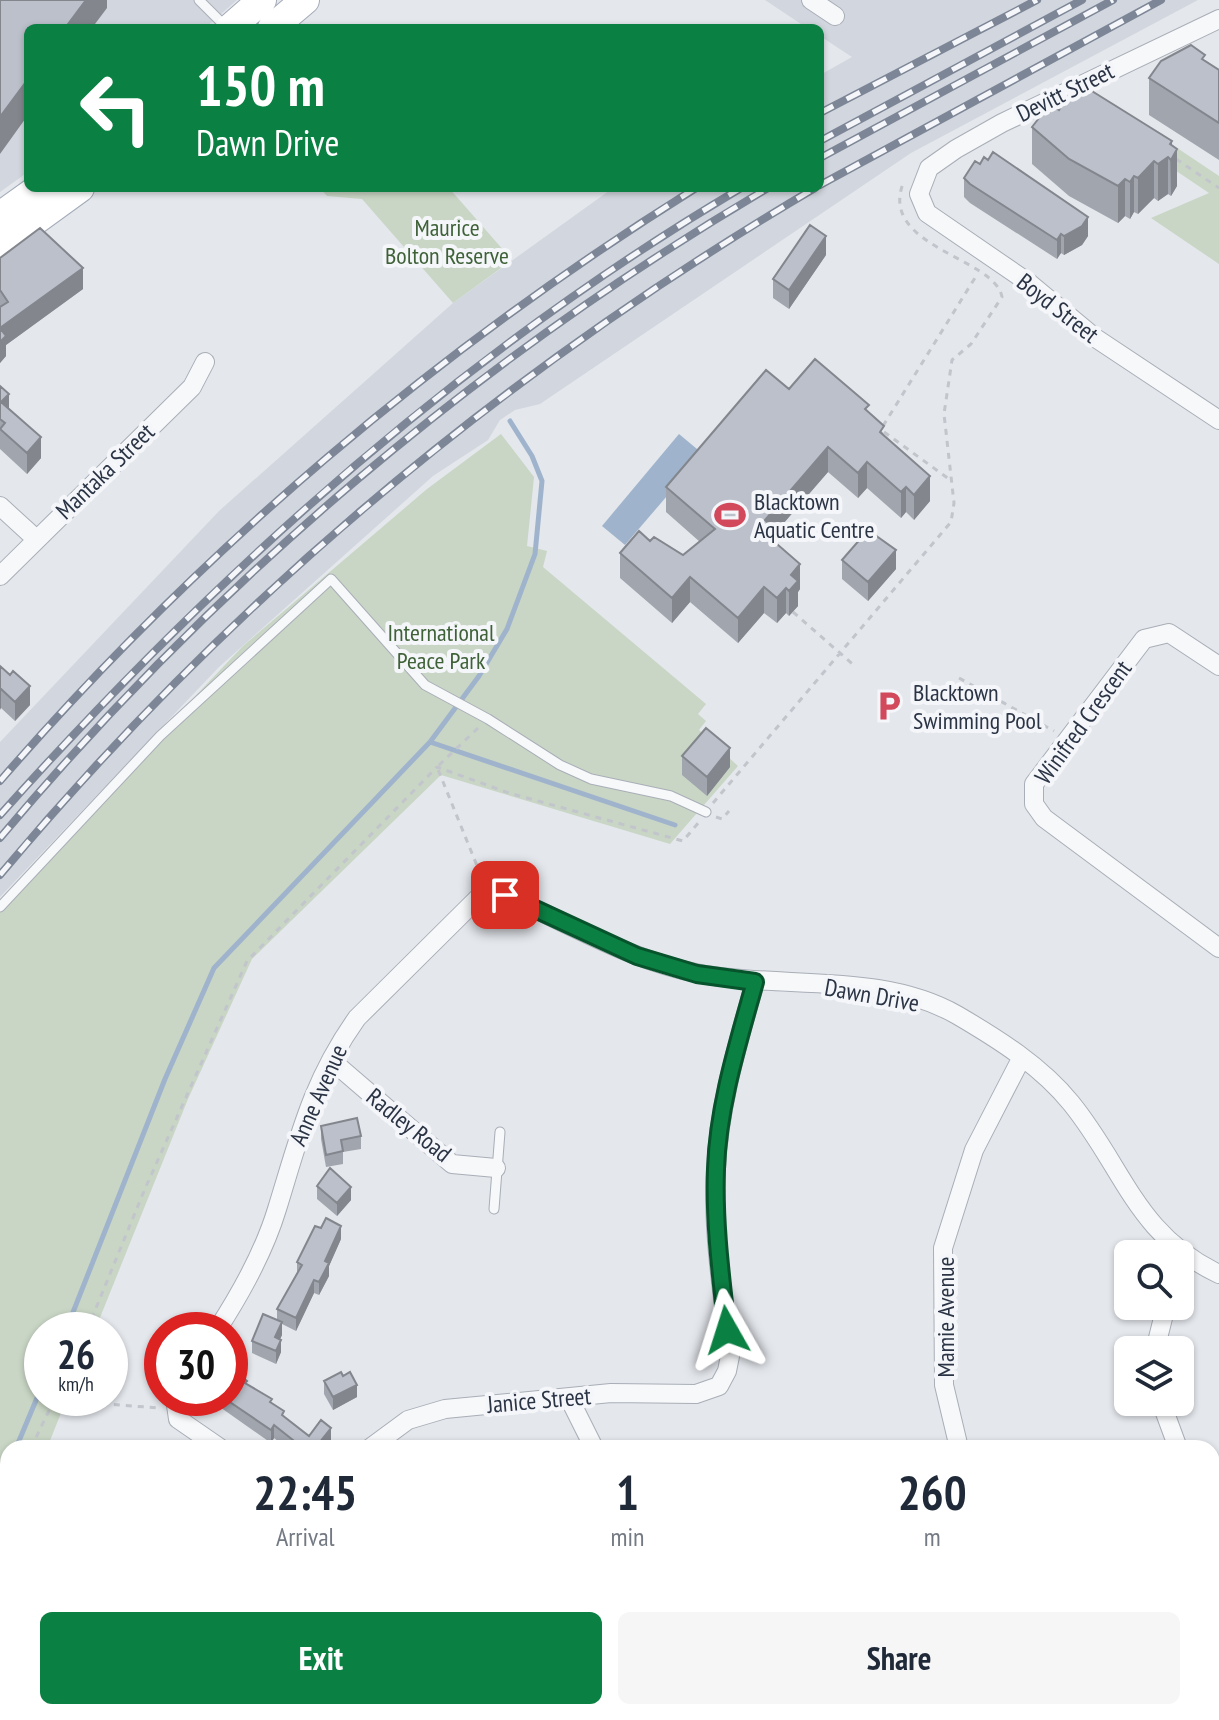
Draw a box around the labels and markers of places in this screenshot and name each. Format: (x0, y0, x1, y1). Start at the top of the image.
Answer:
place label: Blacktown Aquatic Centre (754, 486, 874, 545)
sports icon: Blacktown Aquatic Centre (713, 498, 747, 532)
place label: Blacktown Swimming Pool (913, 677, 1042, 736)
parking icon: Blacktown Swimming Pool (872, 689, 906, 723)
pin (471, 861, 539, 929)

